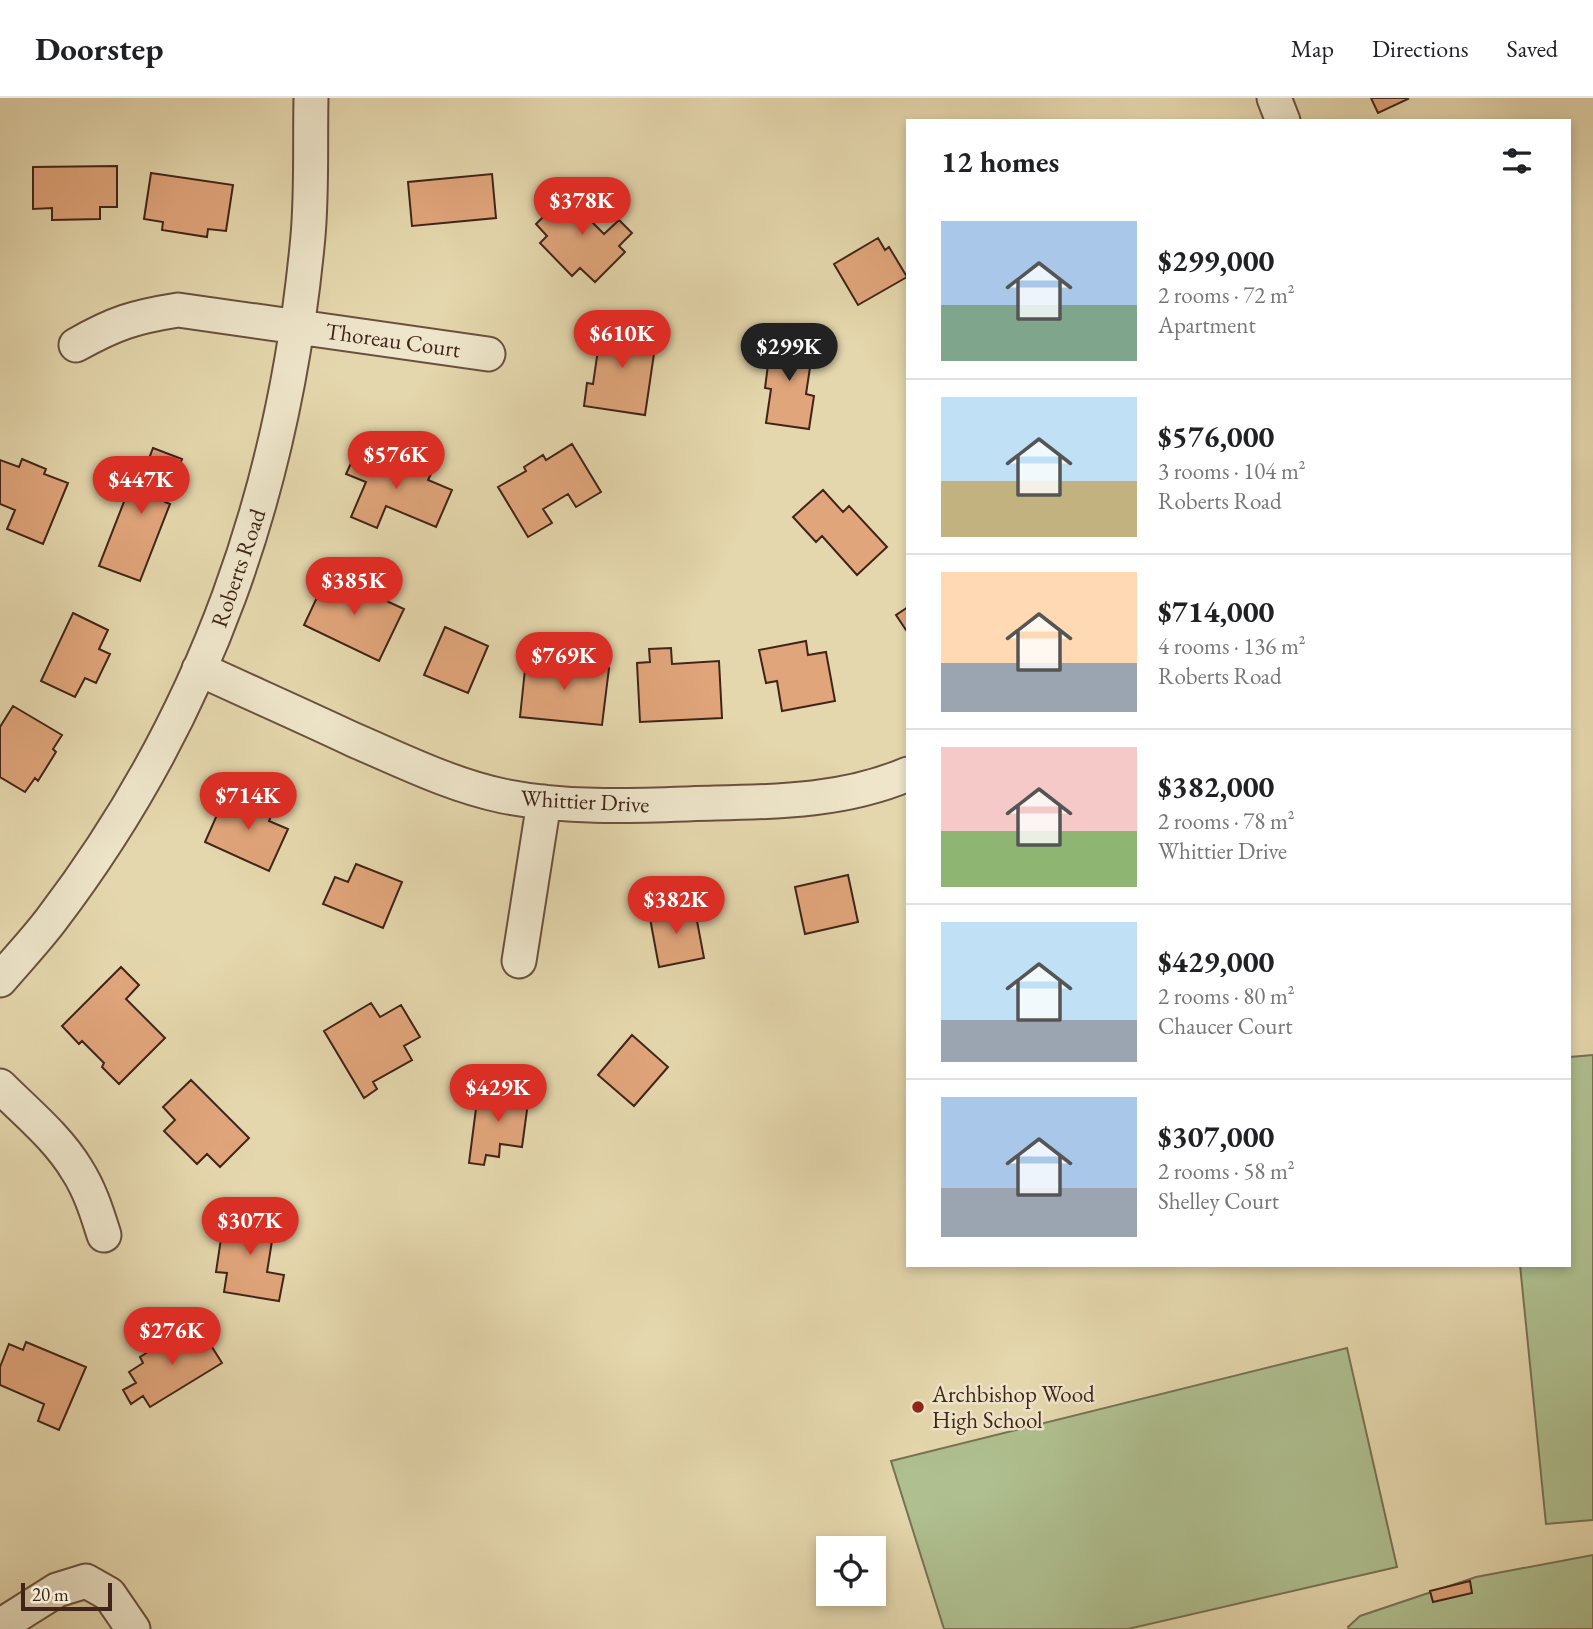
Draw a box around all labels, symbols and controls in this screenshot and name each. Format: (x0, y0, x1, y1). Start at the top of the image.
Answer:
text: Doorstep (35, 27, 163, 70)
text: Map (1291, 33, 1334, 64)
text: Directions (1372, 33, 1469, 64)
text: Saved (1507, 33, 1558, 64)
text: 12 homes (941, 142, 1059, 181)
icon: filters (1498, 142, 1536, 180)
pin: $378K (533, 178, 631, 237)
text: $378K (550, 185, 614, 215)
text: $299,000 (1158, 241, 1274, 280)
icon: home (997, 249, 1081, 333)
text: 2 rooms · 72 m² (1158, 280, 1295, 310)
pin: $610K (573, 310, 671, 370)
text: Apartment (1158, 310, 1256, 340)
street label: Thoreau Court (324, 316, 463, 364)
text: $610K (590, 318, 654, 348)
pin: $299K (740, 324, 838, 383)
text: $299K (757, 331, 821, 361)
text: $576,000 (1158, 417, 1274, 456)
icon: home (997, 425, 1081, 509)
pin: $576K (347, 432, 445, 491)
text: $576K (364, 439, 428, 469)
pin: $447K (92, 456, 190, 516)
text: 3 rooms · 104 m² (1158, 456, 1306, 486)
text: $447K (109, 464, 173, 494)
text: Roberts Road (1158, 486, 1282, 516)
street label: Roberts Road (204, 504, 272, 631)
pin: $385K (305, 558, 403, 617)
text: $385K (322, 565, 386, 595)
text: $714,000 (1158, 592, 1274, 631)
icon: home (997, 600, 1081, 684)
text: 4 rooms · 136 m² (1158, 631, 1306, 661)
pin: $769K (515, 632, 613, 692)
text: $769K (532, 640, 596, 670)
text: Roberts Road (1158, 661, 1282, 691)
text: $382,000 (1158, 767, 1274, 806)
pin: $714K (199, 772, 297, 832)
icon: home (997, 775, 1081, 859)
text: $714K (216, 780, 280, 810)
street label: Whittier Drive (520, 783, 650, 819)
text: 2 rooms · 78 m² (1158, 806, 1295, 836)
text: Whittier Drive (1158, 836, 1287, 866)
pin: $382K (627, 876, 725, 936)
text: $382K (644, 884, 708, 914)
text: $429,000 (1158, 942, 1274, 981)
icon: home (997, 950, 1081, 1034)
text: 2 rooms · 80 m² (1158, 981, 1295, 1011)
text: Chaucer Court (1158, 1011, 1292, 1041)
pin: $429K (449, 1065, 547, 1124)
text: $429K (466, 1072, 530, 1102)
text: $307,000 (1158, 1117, 1274, 1156)
icon: home (997, 1125, 1081, 1209)
text: 2 rooms · 58 m² (1158, 1156, 1295, 1186)
text: Shelley Court (1158, 1186, 1279, 1216)
pin: $307K (201, 1198, 299, 1257)
text: $307K (218, 1205, 282, 1235)
pin: $276K (123, 1308, 221, 1367)
text: $276K (140, 1315, 204, 1345)
place label: Archbishop Wood High School (931, 1379, 1095, 1435)
marker: Archbishop Wood High School (910, 1399, 926, 1415)
map controls (816, 1536, 886, 1606)
button: locate (816, 1536, 886, 1606)
scale bar (21, 1580, 112, 1612)
text: 20 m (32, 1582, 69, 1607)

